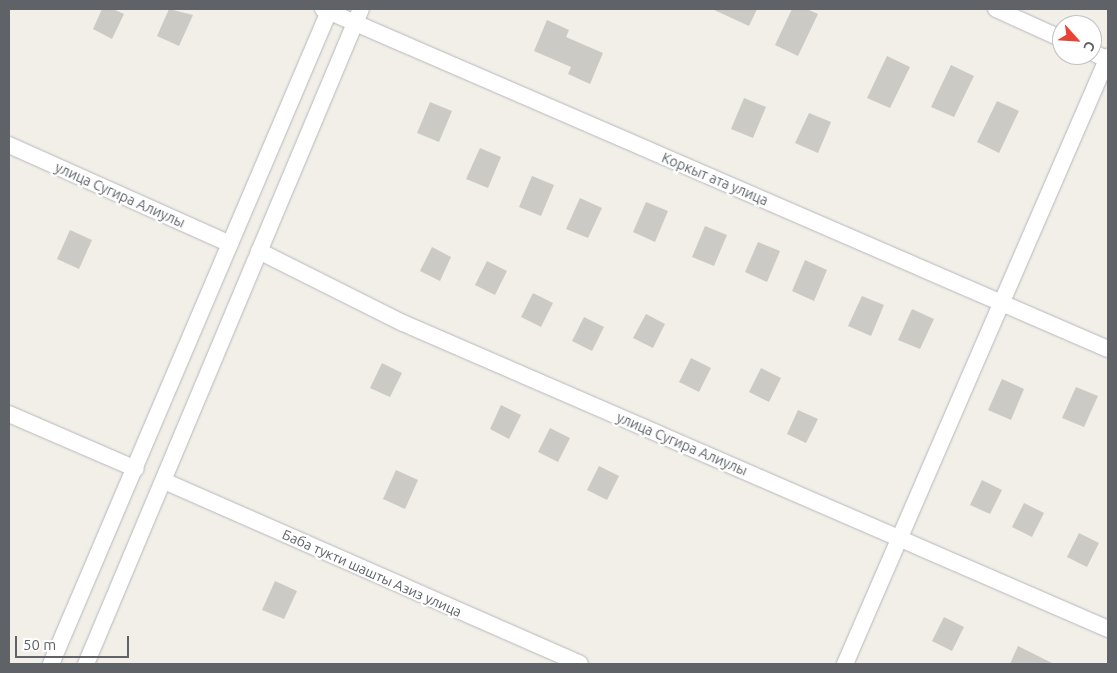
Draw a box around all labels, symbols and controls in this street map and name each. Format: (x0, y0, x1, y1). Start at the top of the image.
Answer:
north arrow (1052, 15, 1102, 65)
text: С (1080, 39, 1099, 54)
street label: Коркыт ата улица (659, 149, 771, 209)
street label: улица Сугира Алиулы (52, 159, 188, 231)
street label: улица Сугира Алиулы (614, 409, 750, 479)
street label: Баба тукти шашты Азиз улица (280, 526, 464, 620)
scale bar (18, 626, 131, 658)
text: 50 m (23, 636, 56, 653)

